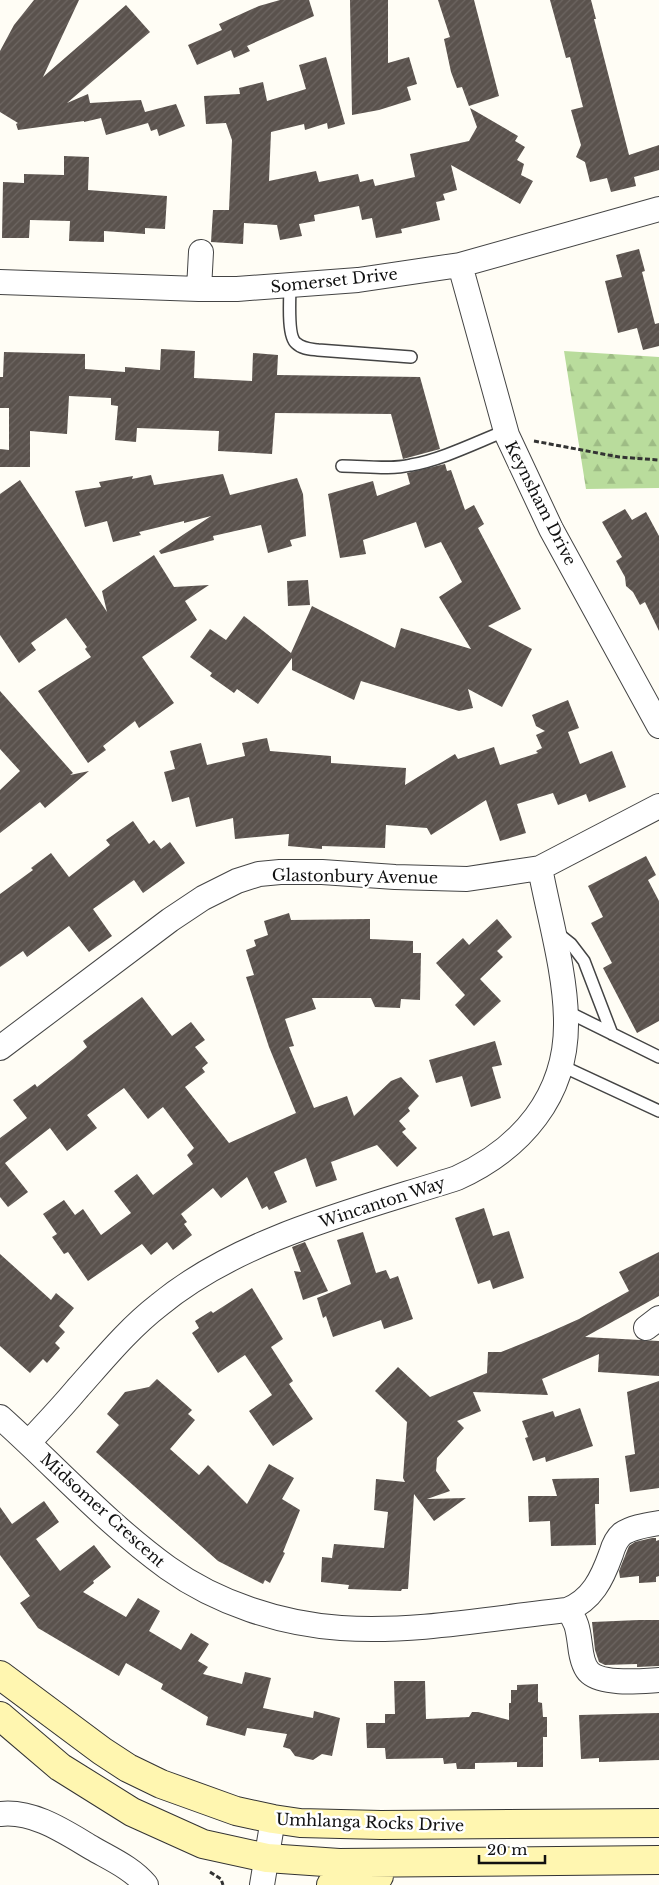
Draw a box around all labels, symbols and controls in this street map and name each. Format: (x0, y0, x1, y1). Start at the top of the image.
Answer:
street label: Somerset Drive (270, 263, 398, 297)
street label: Keynsham Drive (501, 437, 581, 569)
street label: Glastonbury Avenue (272, 865, 438, 887)
street label: Wincanton Way (316, 1172, 448, 1232)
street label: Midsomer Crescent (36, 1449, 170, 1571)
street label: Umhlanga Rocks Drive (276, 1809, 464, 1835)
scale bar (479, 1832, 545, 1864)
text: 20 m (487, 1840, 527, 1859)

